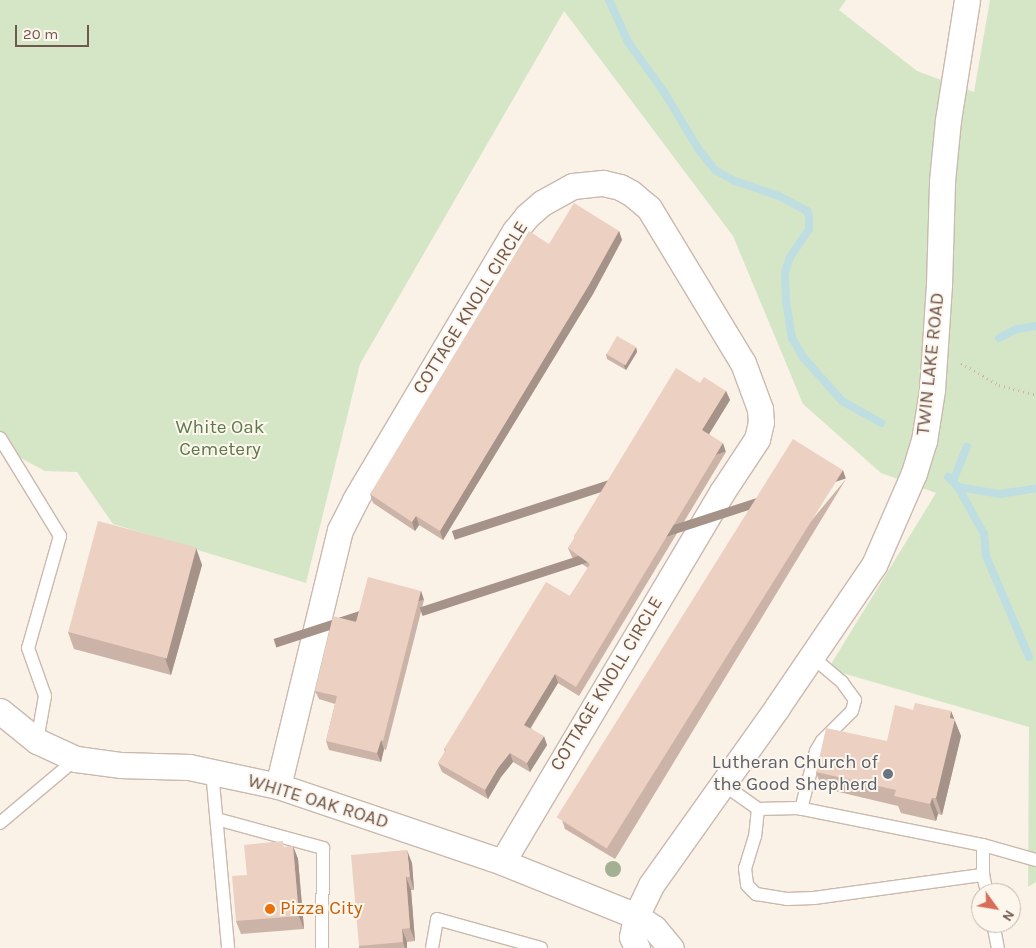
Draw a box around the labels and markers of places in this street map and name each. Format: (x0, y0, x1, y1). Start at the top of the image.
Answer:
place label: Lutheran Church of the Good Shepherd (712, 752, 878, 796)
marker: Lutheran Church of the Good Shepherd (882, 768, 894, 780)
place label: Pizza City (280, 898, 362, 920)
marker: Pizza City (264, 903, 276, 915)

